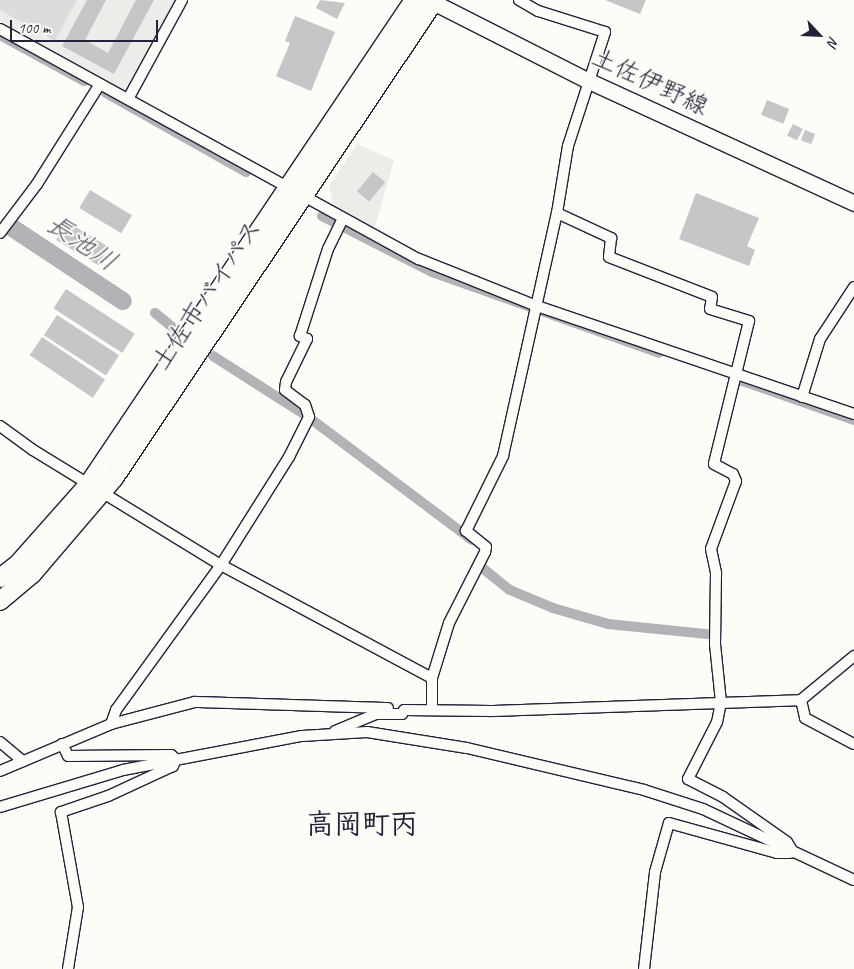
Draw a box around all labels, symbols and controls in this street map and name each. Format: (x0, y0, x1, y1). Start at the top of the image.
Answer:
scale bar (12, 10, 160, 42)
north arrow (794, 10, 844, 60)
text: 100 m (18, 19, 50, 38)
text: N (824, 34, 843, 49)
street label: 土佐伊野線 (587, 42, 713, 122)
water label: 長池川 (41, 208, 123, 278)
street label: 土佐市バイパス (146, 214, 268, 376)
district label: 高岡町丙 (306, 807, 418, 841)

